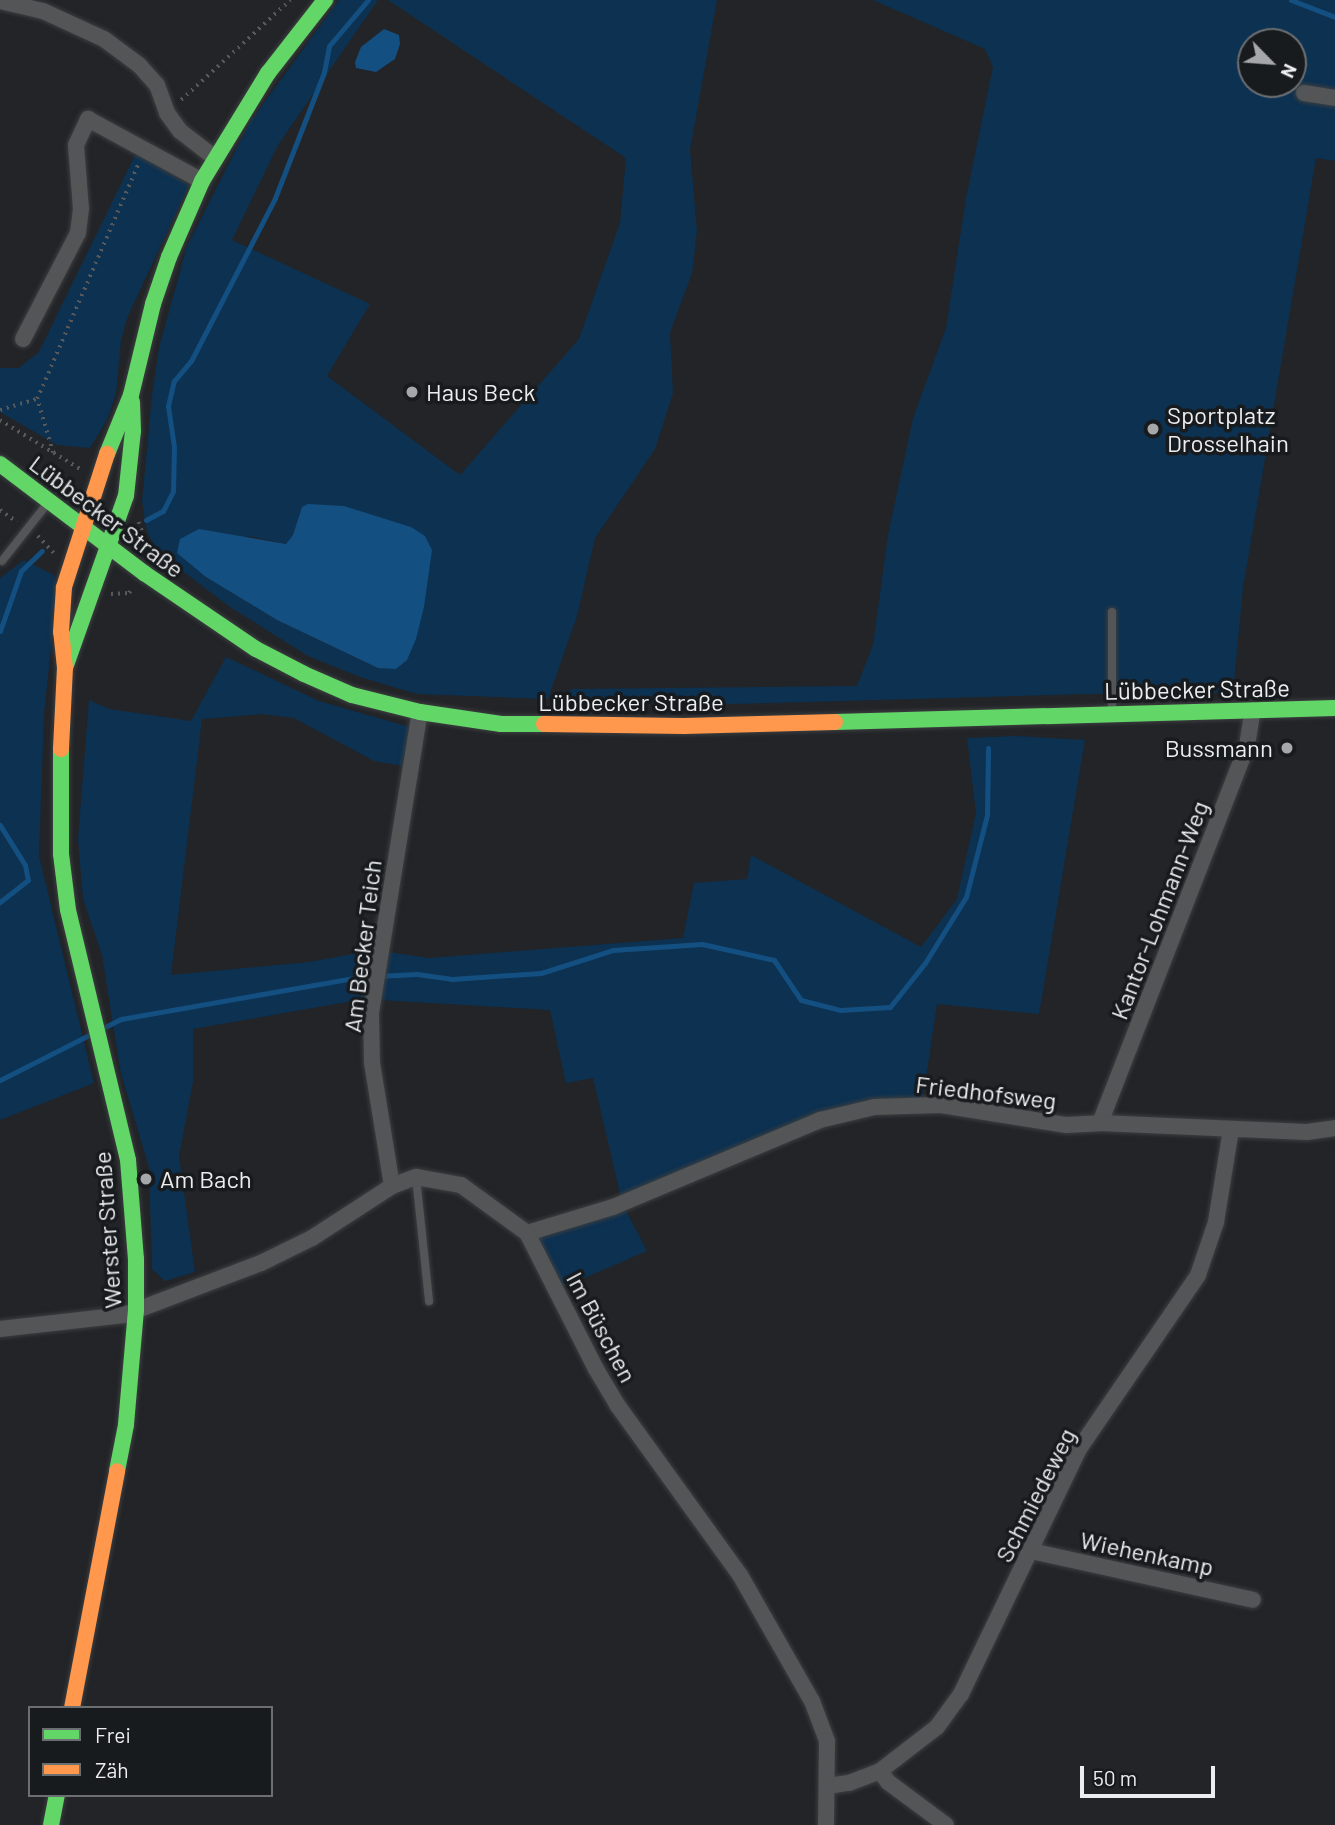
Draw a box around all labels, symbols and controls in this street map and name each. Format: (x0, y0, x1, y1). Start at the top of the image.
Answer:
north arrow (1237, 28, 1307, 98)
text: N (1277, 61, 1303, 82)
place label: Haus Beck (426, 378, 536, 406)
marker: Haus Beck (404, 384, 420, 400)
place label: Sportplatz Drosselhain (1167, 401, 1289, 457)
marker: Sportplatz Drosselhain (1145, 421, 1161, 437)
street label: Lübbecker Straße (24, 449, 190, 583)
street label: Lübbecker Straße (1104, 673, 1290, 705)
street label: Lübbecker Straße (538, 688, 724, 716)
place label: Bussmann (1165, 734, 1273, 762)
marker: Bussmann (1279, 740, 1295, 756)
street label: Kantor-Lohmann-Weg (1104, 797, 1214, 1023)
street label: Am Becker Teich (337, 858, 387, 1034)
street label: Friedhofsweg (914, 1069, 1058, 1115)
street label: Werster Straße (87, 1150, 127, 1310)
place label: Am Bach (160, 1165, 252, 1193)
marker: Am Bach (138, 1171, 154, 1187)
street label: Im Büschen (561, 1267, 643, 1387)
street label: Schmiedeweg (989, 1423, 1081, 1567)
street label: Wiehenkamp (1078, 1525, 1216, 1581)
legend (28, 1706, 273, 1797)
text: Frei (95, 1722, 131, 1747)
scale bar (1083, 1752, 1218, 1796)
text: Zäh (95, 1757, 129, 1782)
text: 50 m (1093, 1765, 1137, 1790)

